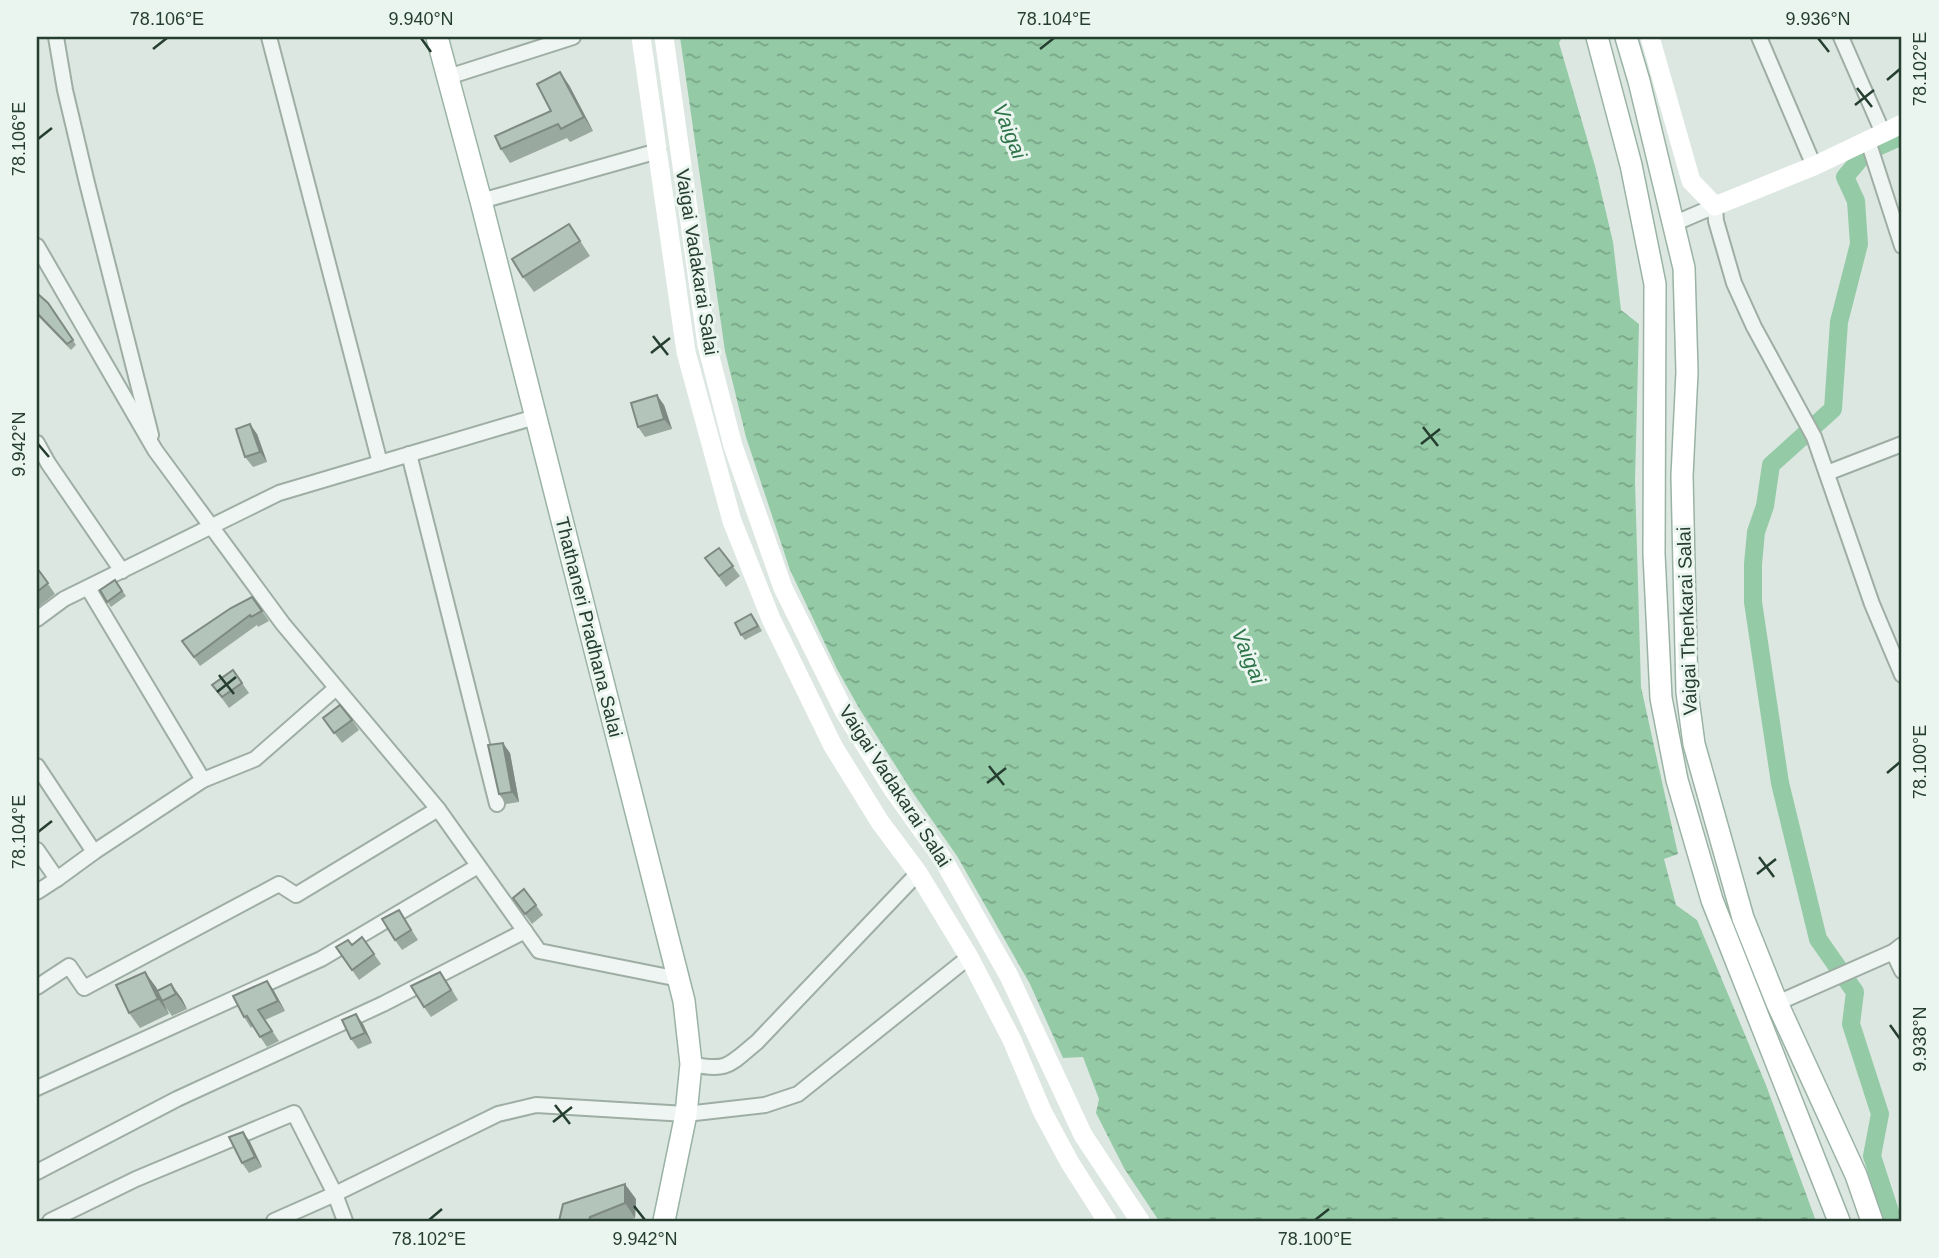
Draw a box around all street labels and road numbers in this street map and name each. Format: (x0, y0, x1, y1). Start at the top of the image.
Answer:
street label: Vaigai Vadakarai Salai (672, 167, 722, 357)
street label: Thathaneri Pradhana Salai (551, 515, 627, 739)
street label: Vaigai Thenkarai Salai (1673, 527, 1701, 715)
street label: Vaigai Vadakarai Salai (835, 701, 955, 871)

